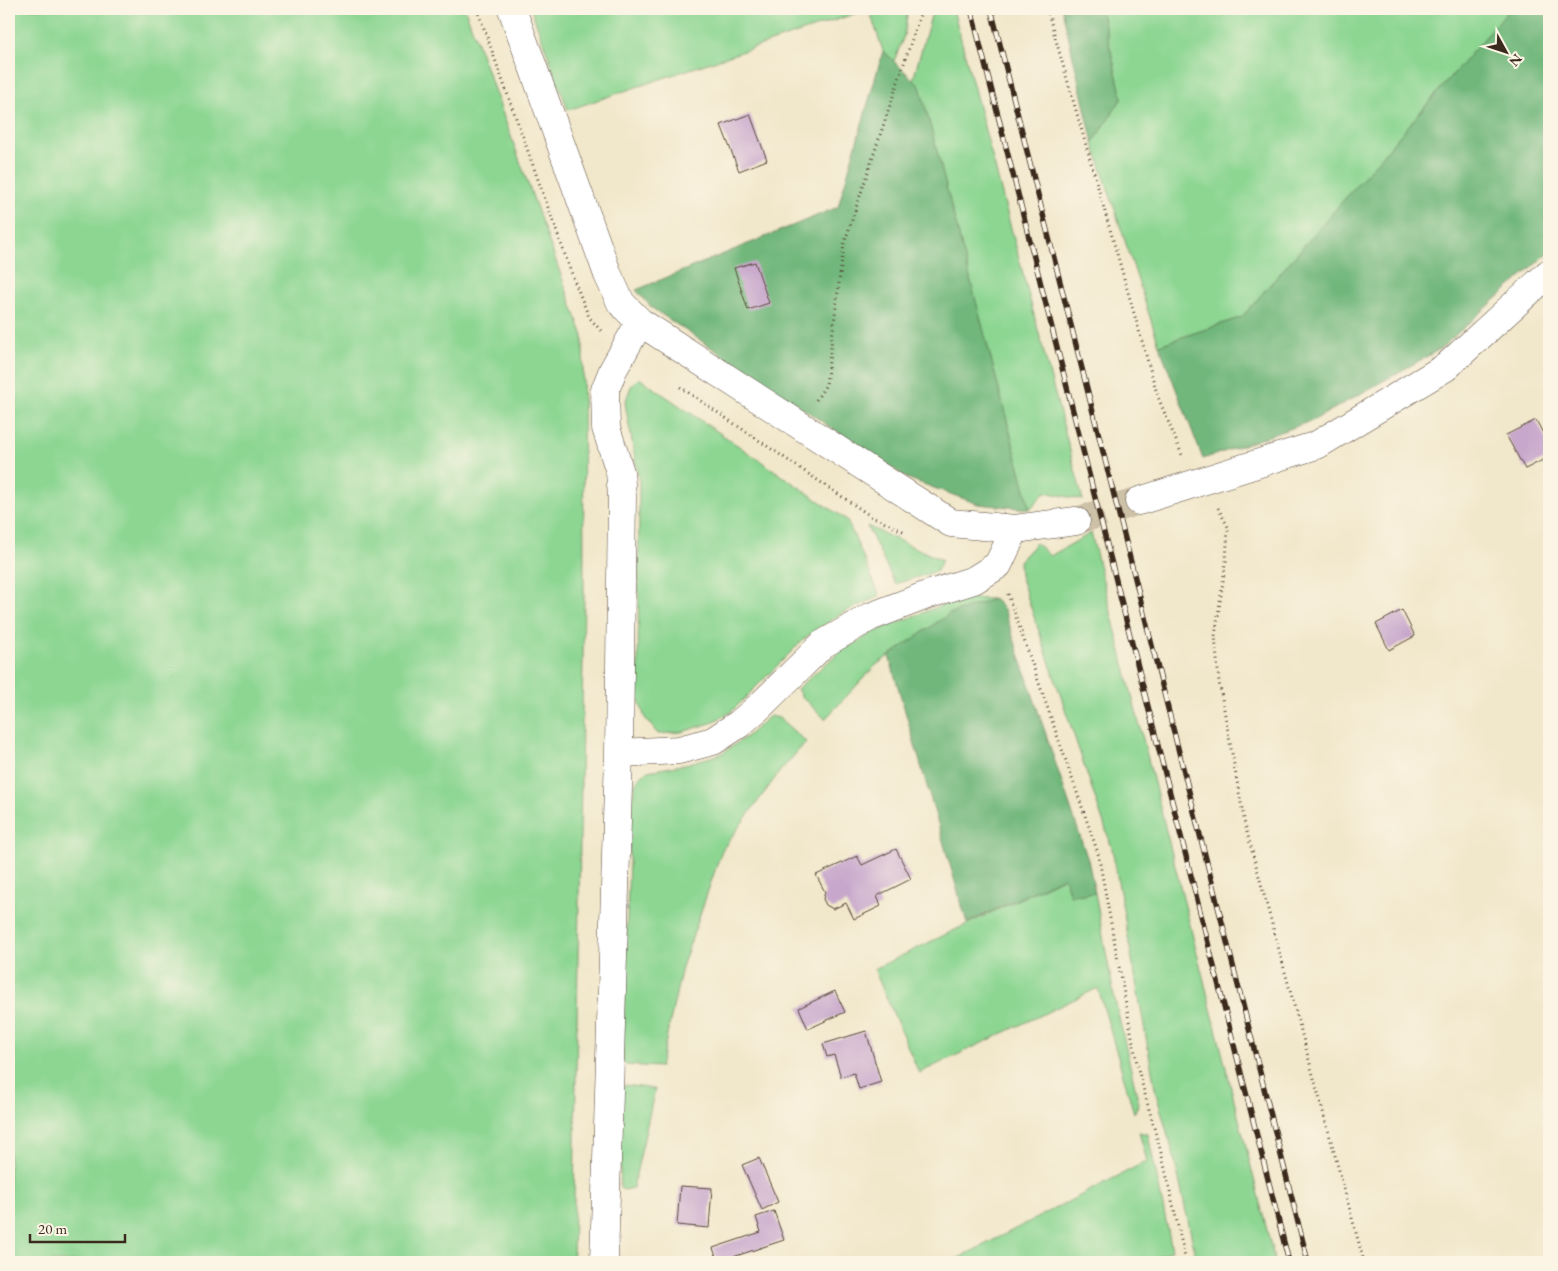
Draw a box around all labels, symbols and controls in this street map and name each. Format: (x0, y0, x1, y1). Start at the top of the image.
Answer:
north arrow (1480, 28, 1530, 78)
text: N (1505, 50, 1526, 71)
scale bar (30, 1211, 125, 1243)
text: 20 m (38, 1219, 67, 1238)

